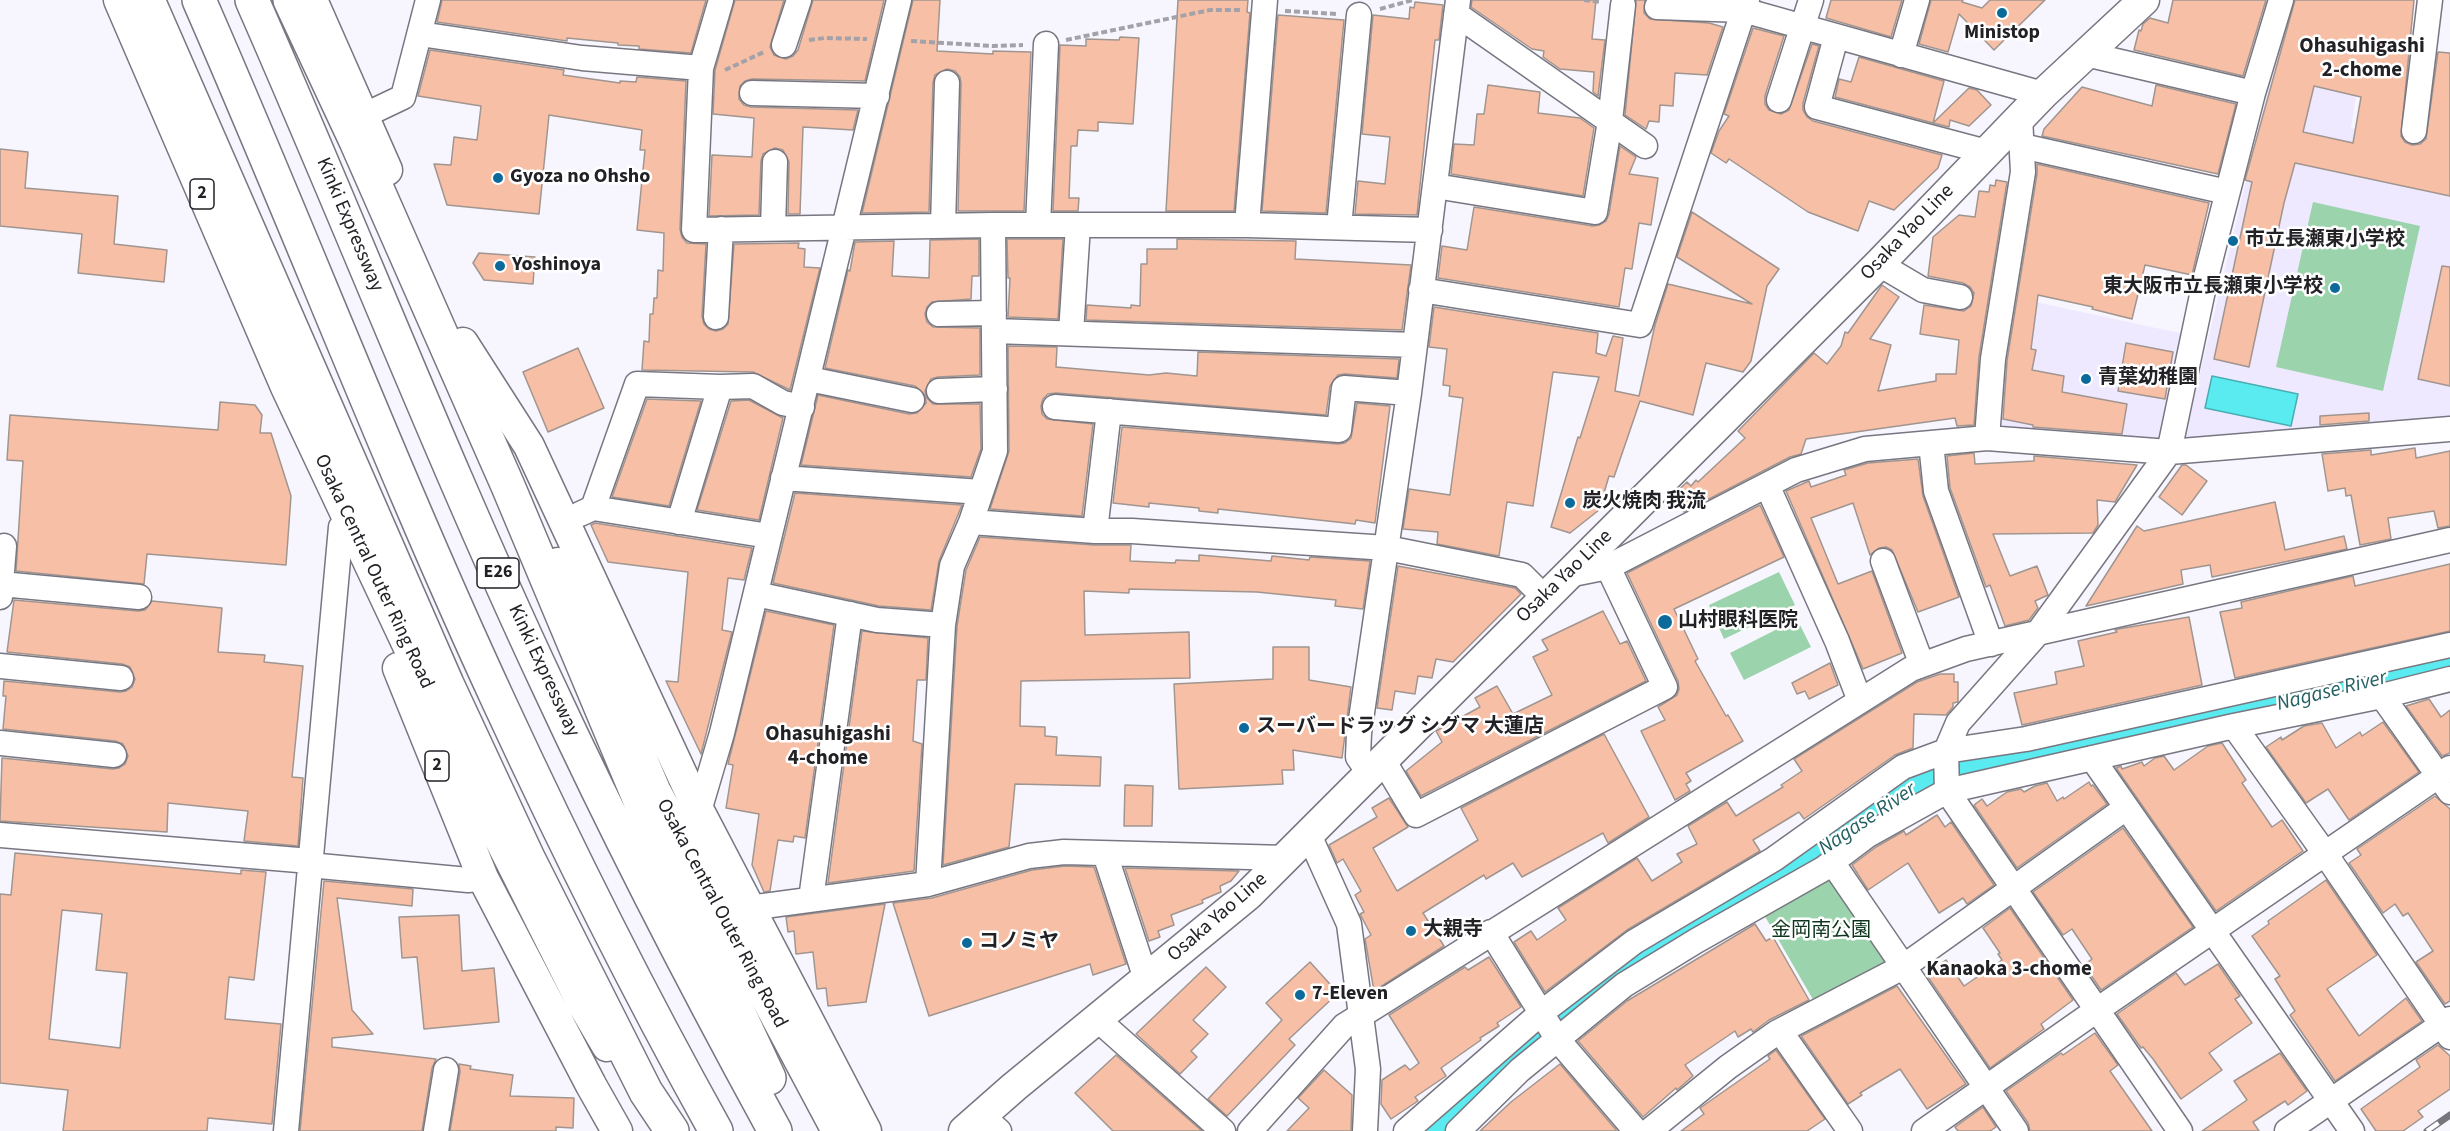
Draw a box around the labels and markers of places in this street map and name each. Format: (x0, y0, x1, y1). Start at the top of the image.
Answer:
marker: Ministop (1995, 6, 2009, 20)
place label: Ministop (1964, 22, 2040, 46)
place label: Gyoza no Ohsho (510, 166, 650, 190)
marker: Gyoza no Ohsho (491, 171, 505, 185)
place label: 市立長瀬東小学校 (2245, 229, 2405, 253)
marker: 市立長瀬東小学校 (2226, 234, 2240, 248)
place label: Yoshinoya (512, 254, 601, 278)
marker: Yoshinoya (493, 259, 507, 273)
place label: 東大阪市立長瀬東小学校 (2103, 276, 2323, 300)
marker: 東大阪市立長瀬東小学校 (2328, 281, 2342, 295)
place label: 青葉幼稚園 (2098, 367, 2198, 391)
marker: 青葉幼稚園 (2079, 372, 2093, 386)
place label: 炭火焼肉 我流 (1582, 491, 1706, 515)
marker: 炭火焼肉 我流 (1563, 496, 1577, 510)
place label: 山村眼科医院 (1678, 610, 1798, 634)
marker: 山村眼科医院 (1656, 613, 1674, 631)
place label: スーバードラッグ シグマ 大蓮店 (1256, 716, 1544, 740)
marker: スーバードラッグ シグマ 大蓮店 (1237, 721, 1251, 735)
place label: 大親寺 (1423, 919, 1483, 943)
marker: 大親寺 (1404, 924, 1418, 938)
place label: コノミヤ (979, 931, 1059, 955)
marker: コノミヤ (960, 936, 974, 950)
place label: 7-Eleven (1312, 983, 1388, 1007)
marker: 7-Eleven (1293, 988, 1307, 1002)

